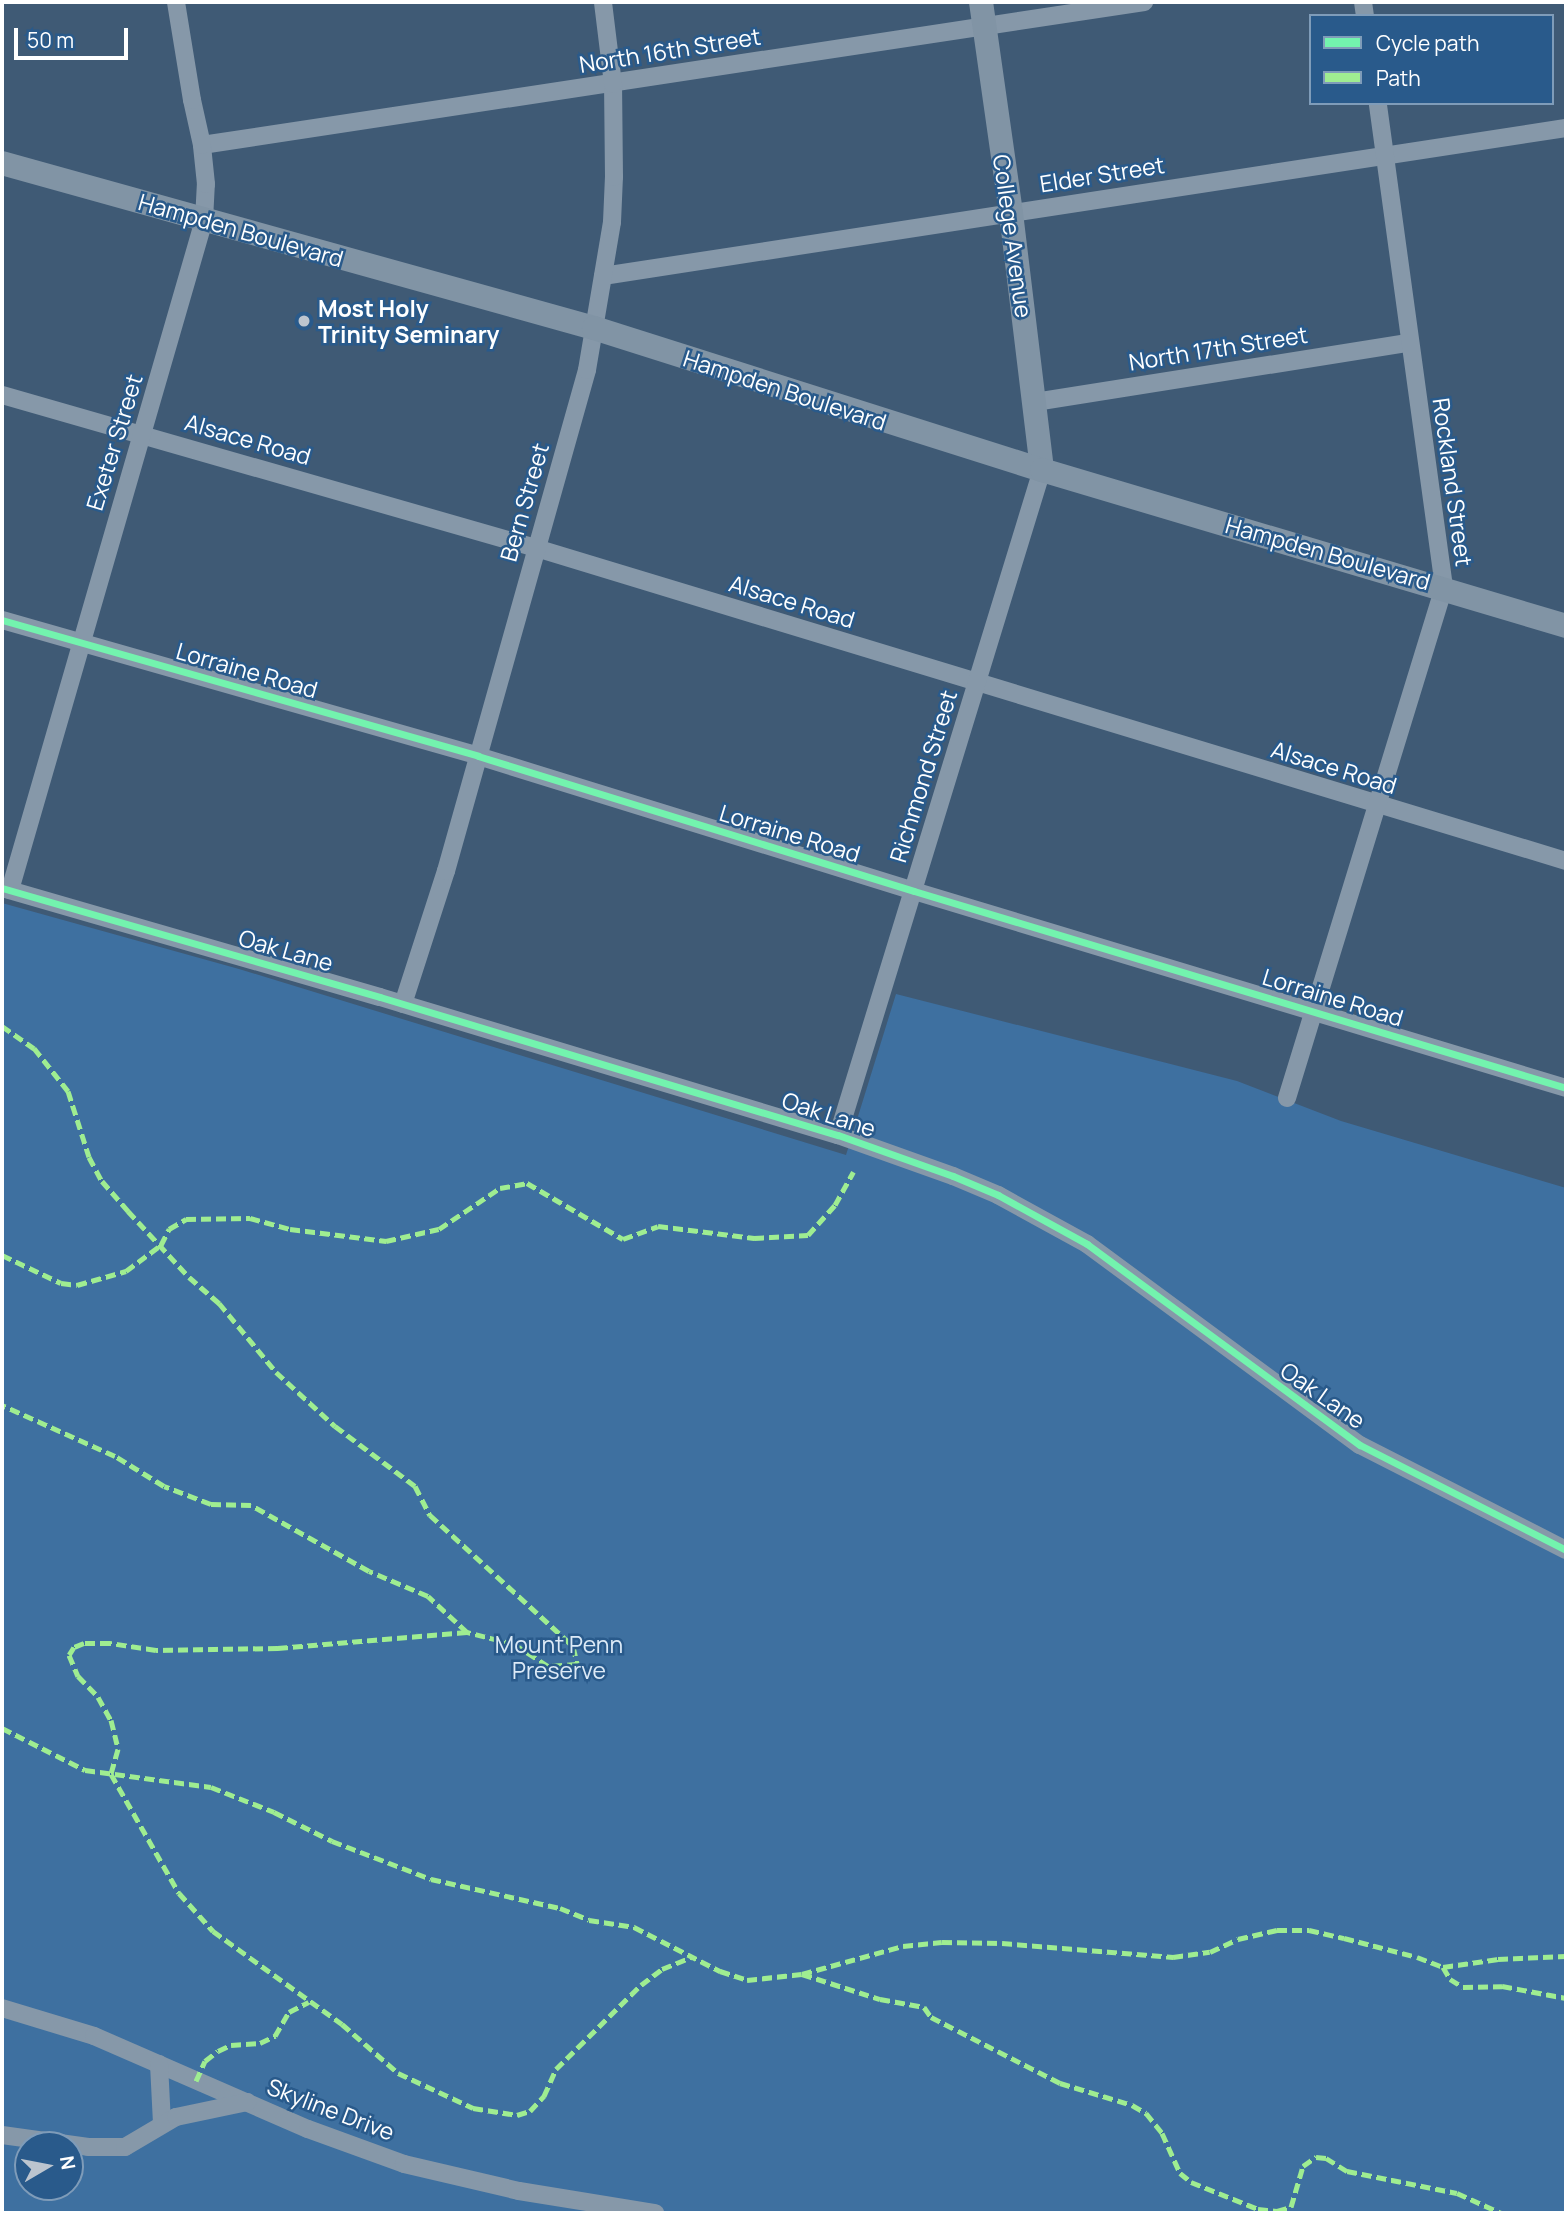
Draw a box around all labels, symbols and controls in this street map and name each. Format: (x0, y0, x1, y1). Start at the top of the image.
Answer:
scale bar (18, 14, 131, 58)
legend (1309, 14, 1554, 105)
street label: North 16th Street (577, 22, 763, 78)
text: 50 m (27, 26, 74, 54)
text: Cycle path (1376, 29, 1479, 57)
text: Path (1376, 64, 1421, 92)
street label: Elder Street (1038, 151, 1166, 197)
street label: College Avenue (988, 153, 1038, 319)
street label: Hampden Boulevard (135, 188, 347, 272)
place label: Most Holy Trinity Seminary (318, 294, 499, 348)
marker: Most Holy Trinity Seminary (296, 313, 312, 329)
street label: North 17th Street (1127, 320, 1309, 376)
street label: Hampden Boulevard (680, 344, 890, 436)
street label: Exeter Street (80, 371, 148, 513)
street label: Rockland Street (1428, 396, 1478, 568)
street label: Alsace Road (182, 408, 314, 470)
street label: Bern Street (494, 440, 554, 564)
street label: Hampden Boulevard (1222, 511, 1434, 595)
street label: Alsace Road (726, 569, 858, 633)
street label: Lorraine Road (173, 637, 321, 703)
street label: Richmond Street (884, 687, 962, 865)
street label: Alsace Road (1268, 735, 1400, 799)
street label: Lorraine Road (716, 798, 864, 868)
street label: Oak Lane (236, 923, 336, 977)
street label: Lorraine Road (1259, 962, 1407, 1032)
street label: Oak Lane (779, 1086, 879, 1142)
street label: Oak Lane (1275, 1356, 1371, 1434)
park label: Mount Penn Preserve (495, 1630, 623, 1684)
street label: Skyline Drive (264, 2072, 398, 2146)
north arrow (14, 2131, 84, 2201)
text: N (54, 2154, 82, 2172)

